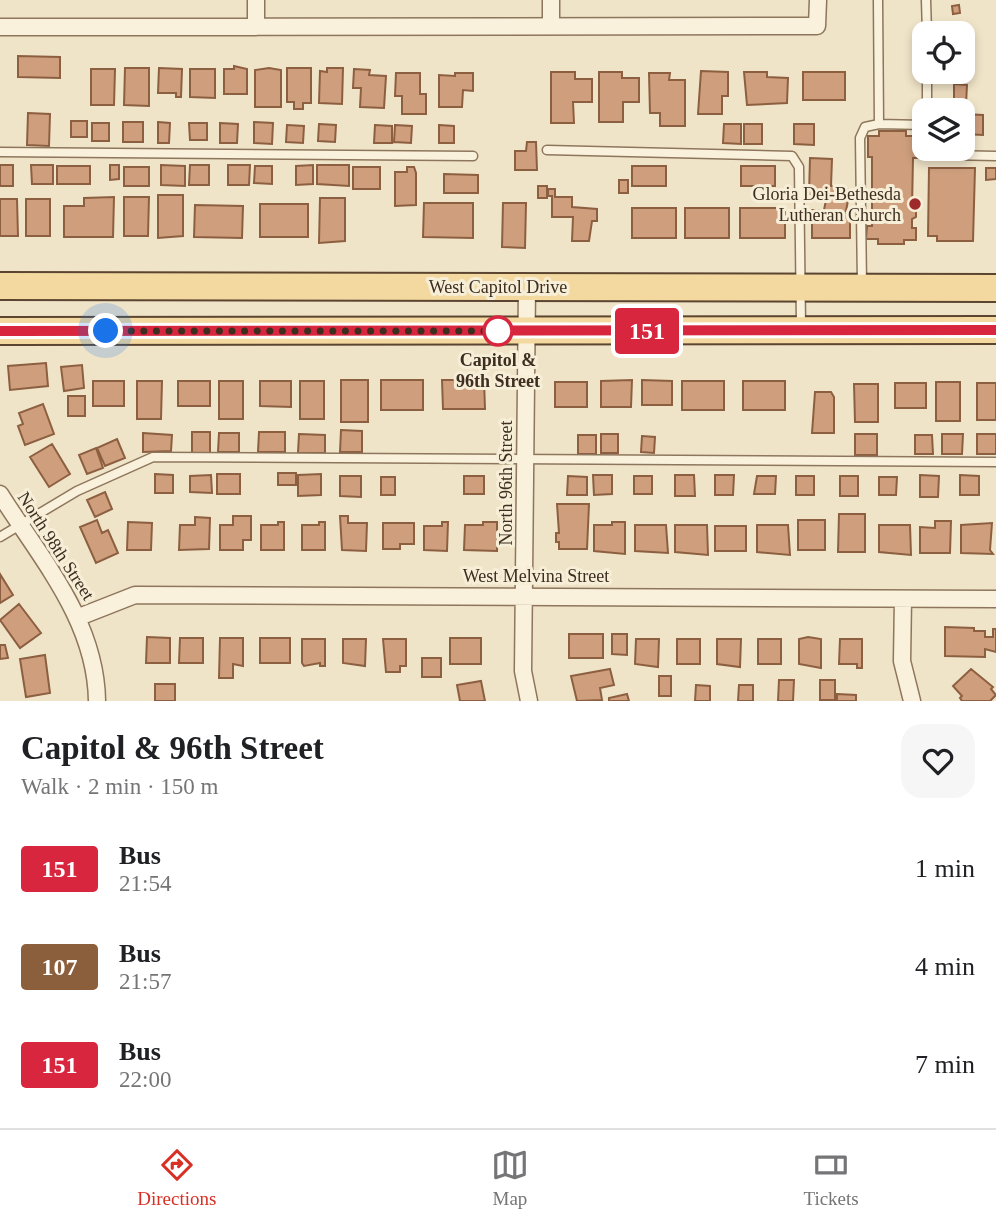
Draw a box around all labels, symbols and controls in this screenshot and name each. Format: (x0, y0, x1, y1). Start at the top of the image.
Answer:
map controls (912, 21, 975, 161)
button: locate (912, 21, 975, 84)
button: layers (912, 98, 975, 161)
place label: Gloria Dei-Bethesda Lutheran Church (753, 184, 901, 225)
marker: Gloria Dei-Bethesda Lutheran Church (907, 196, 923, 212)
street label: West Capitol Drive (429, 277, 567, 297)
line badge: 151 (607, 308, 687, 354)
your location (88, 313, 123, 348)
marker: Capitol & 96th Street (483, 316, 513, 346)
text: 151 (629, 318, 665, 344)
place label: Capitol & 96th Street (456, 350, 540, 391)
street label: North 96th Street (496, 421, 516, 545)
street label: North 98th Street (14, 488, 98, 604)
street label: West Melvina Street (463, 566, 609, 586)
button: heart (901, 724, 975, 798)
text: Capitol & 96th Street (21, 730, 324, 766)
text: Walk · 2 min · 150 m (21, 774, 218, 799)
text: Bus (119, 841, 161, 870)
text: 1 min (915, 854, 975, 883)
text: 151 (42, 856, 78, 882)
text: 21:54 (119, 871, 171, 896)
text: Bus (119, 939, 161, 968)
text: 4 min (915, 952, 975, 981)
text: 107 (42, 954, 78, 980)
text: 21:57 (119, 969, 171, 994)
text: Bus (119, 1037, 161, 1066)
text: 7 min (915, 1050, 975, 1079)
text: 151 (42, 1052, 78, 1078)
text: 22:00 (119, 1067, 171, 1092)
tab: Directions (137, 1146, 216, 1210)
tab: Map (491, 1146, 529, 1210)
tab: Tickets (803, 1146, 859, 1210)

